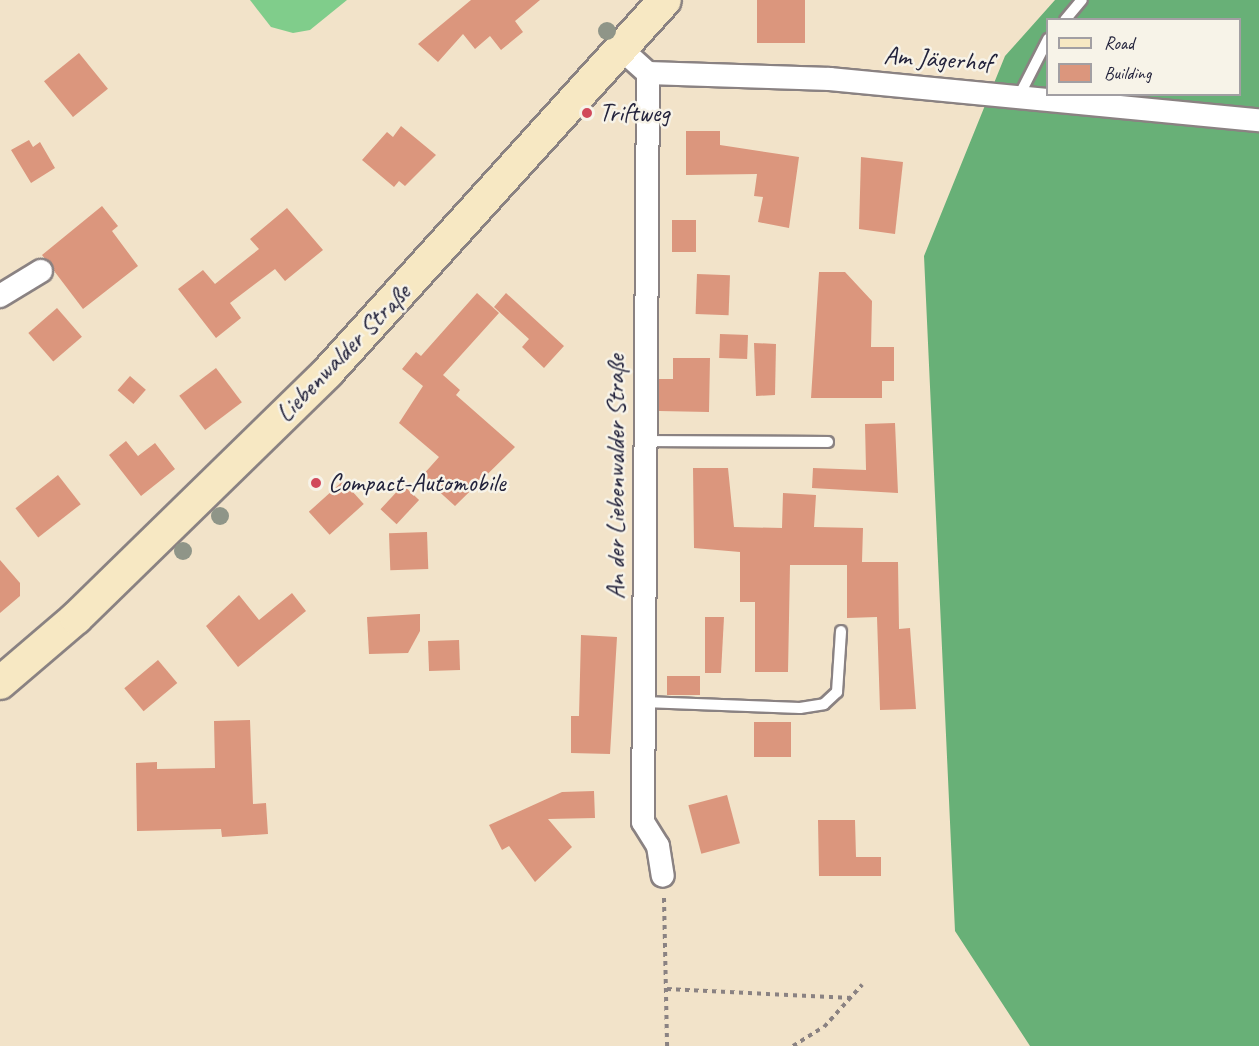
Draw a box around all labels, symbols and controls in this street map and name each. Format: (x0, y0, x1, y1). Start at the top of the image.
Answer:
legend (1046, 18, 1241, 96)
text: Road (1104, 32, 1134, 54)
street label: Am Jägerhof (883, 40, 993, 78)
text: Building (1104, 62, 1151, 84)
place label: Triftweg (599, 97, 669, 129)
marker: Triftweg (580, 106, 594, 120)
street label: Liebenwalder Straße (269, 277, 417, 429)
street label: An der Liebenwalder Straße (600, 354, 632, 600)
place label: Compact-Automobile (328, 467, 505, 499)
marker: Compact-Automobile (309, 476, 323, 490)

